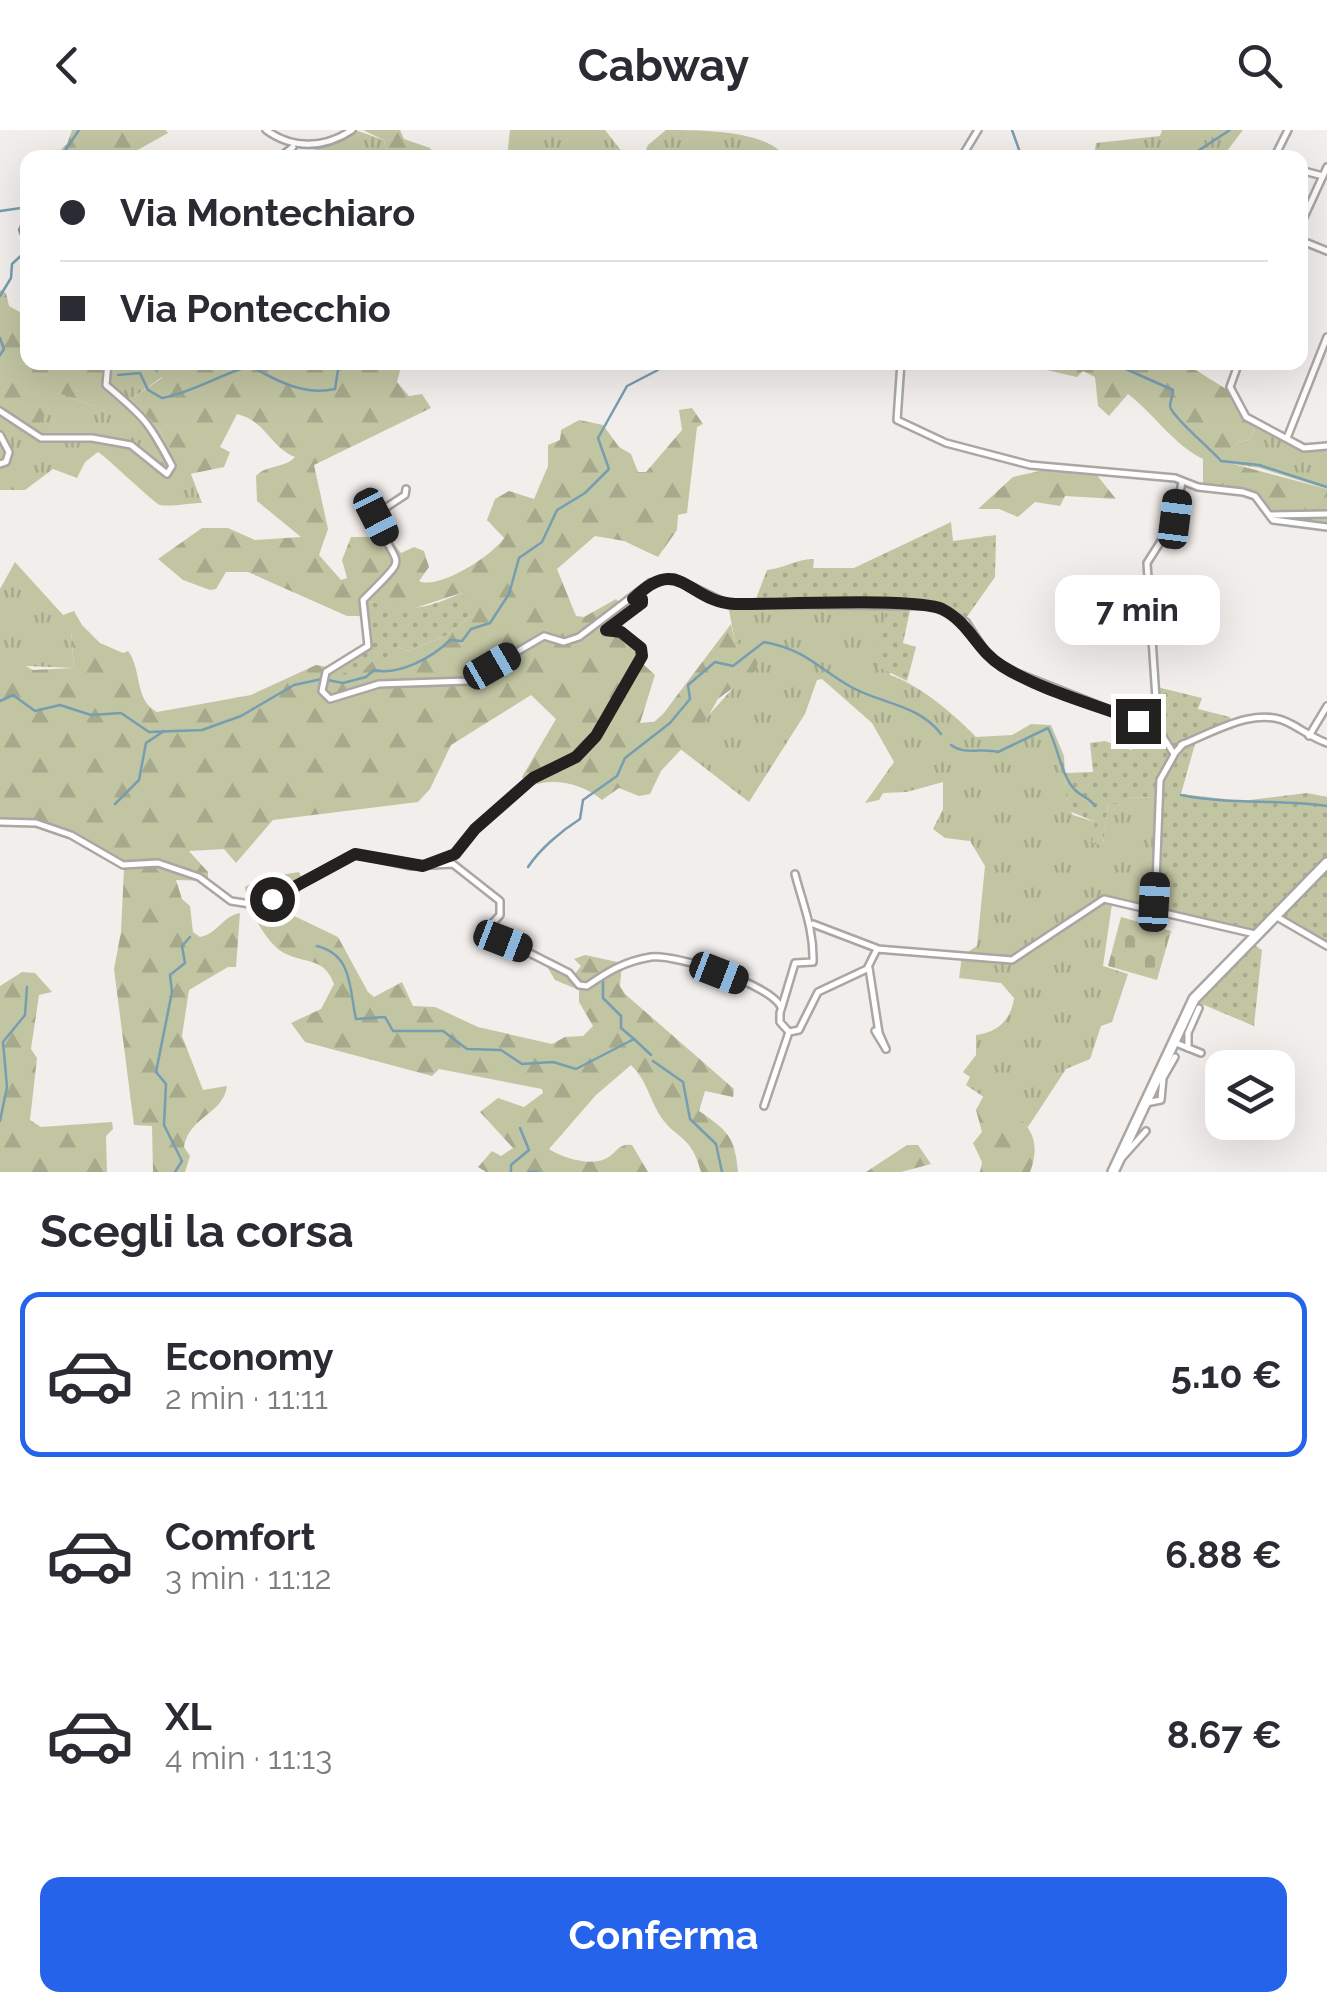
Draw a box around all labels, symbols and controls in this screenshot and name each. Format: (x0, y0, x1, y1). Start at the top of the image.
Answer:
icon: back (40, 38, 95, 93)
icon: search (1232, 38, 1287, 93)
text: Cabway (578, 39, 749, 92)
text: Via Montechiaro (120, 190, 415, 235)
text: Via Pontecchio (120, 286, 391, 331)
car (349, 483, 403, 551)
car (1156, 487, 1194, 551)
callout: 7 min (1056, 576, 1220, 646)
text: 7 min (1096, 591, 1179, 628)
car (459, 638, 525, 694)
route end (1116, 699, 1161, 744)
car (1137, 871, 1171, 933)
route start (250, 877, 295, 922)
car (470, 916, 536, 966)
car (686, 948, 752, 998)
map controls (1205, 1050, 1295, 1140)
button: layers (1205, 1050, 1295, 1140)
text: Scegli la corsa (40, 1205, 354, 1258)
icon: car (45, 1330, 135, 1420)
text: Economy (165, 1334, 334, 1379)
text: 5.10 € (1171, 1352, 1282, 1397)
text: 2 min · 11:11 (165, 1379, 328, 1416)
icon: car (45, 1510, 135, 1600)
text: Comfort (165, 1514, 315, 1559)
text: 6.88 € (1165, 1532, 1282, 1577)
text: 3 min · 11:12 (165, 1559, 331, 1596)
icon: car (45, 1690, 135, 1780)
text: XL (165, 1694, 212, 1739)
text: 8.67 € (1167, 1712, 1282, 1757)
text: 4 min · 11:13 (165, 1739, 332, 1776)
button: Conferma (40, 1877, 1287, 1992)

